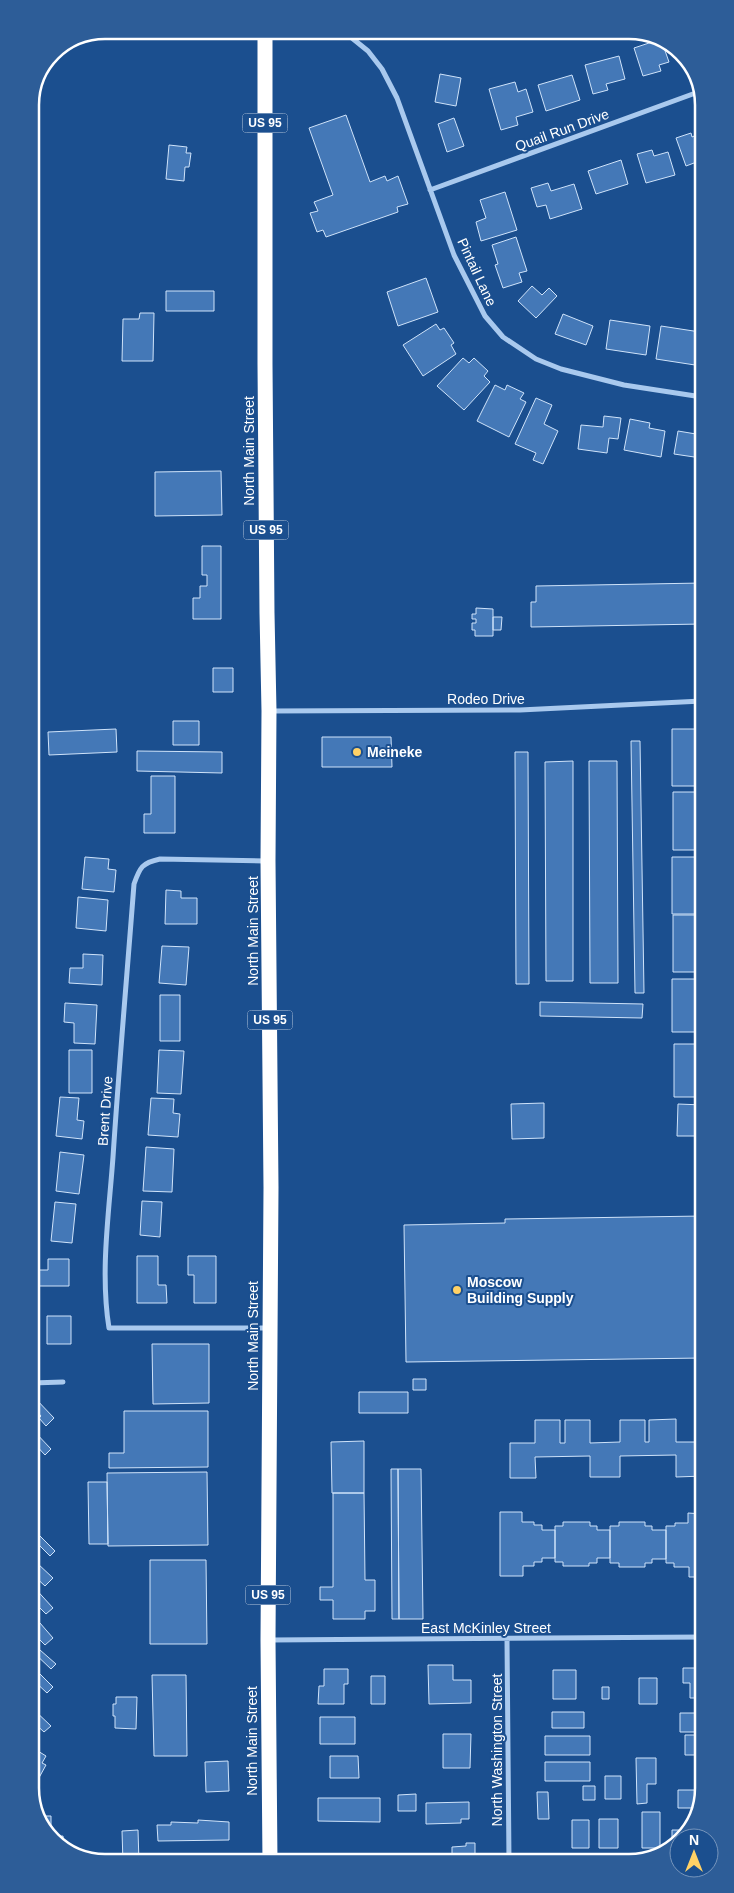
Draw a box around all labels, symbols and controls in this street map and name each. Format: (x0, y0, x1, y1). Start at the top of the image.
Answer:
street label: Quail Run Drive (513, 106, 611, 154)
road number: US 95 (242, 114, 288, 132)
street label: Pintail Lane (454, 235, 500, 309)
street label: North Main Street (241, 396, 257, 506)
road number: US 95 (244, 520, 288, 540)
street label: Rodeo Drive (447, 691, 525, 707)
place label: Meineke (367, 744, 422, 760)
marker: Meineke (351, 746, 363, 758)
street label: North Main Street (245, 876, 261, 986)
road number: US 95 (248, 1010, 292, 1030)
street label: Brent Drive (95, 1075, 115, 1146)
place label: Moscow Building Supply (467, 1274, 574, 1306)
street label: North Main Street (245, 1281, 261, 1391)
marker: Moscow Building Supply (451, 1284, 463, 1296)
road number: US 95 (246, 1586, 290, 1604)
street label: East McKinley Street (421, 1620, 551, 1636)
street label: North Washington Street (489, 1674, 505, 1826)
street label: North Main Street (244, 1686, 260, 1796)
north arrow (669, 1828, 719, 1878)
text: N (689, 1832, 699, 1848)

